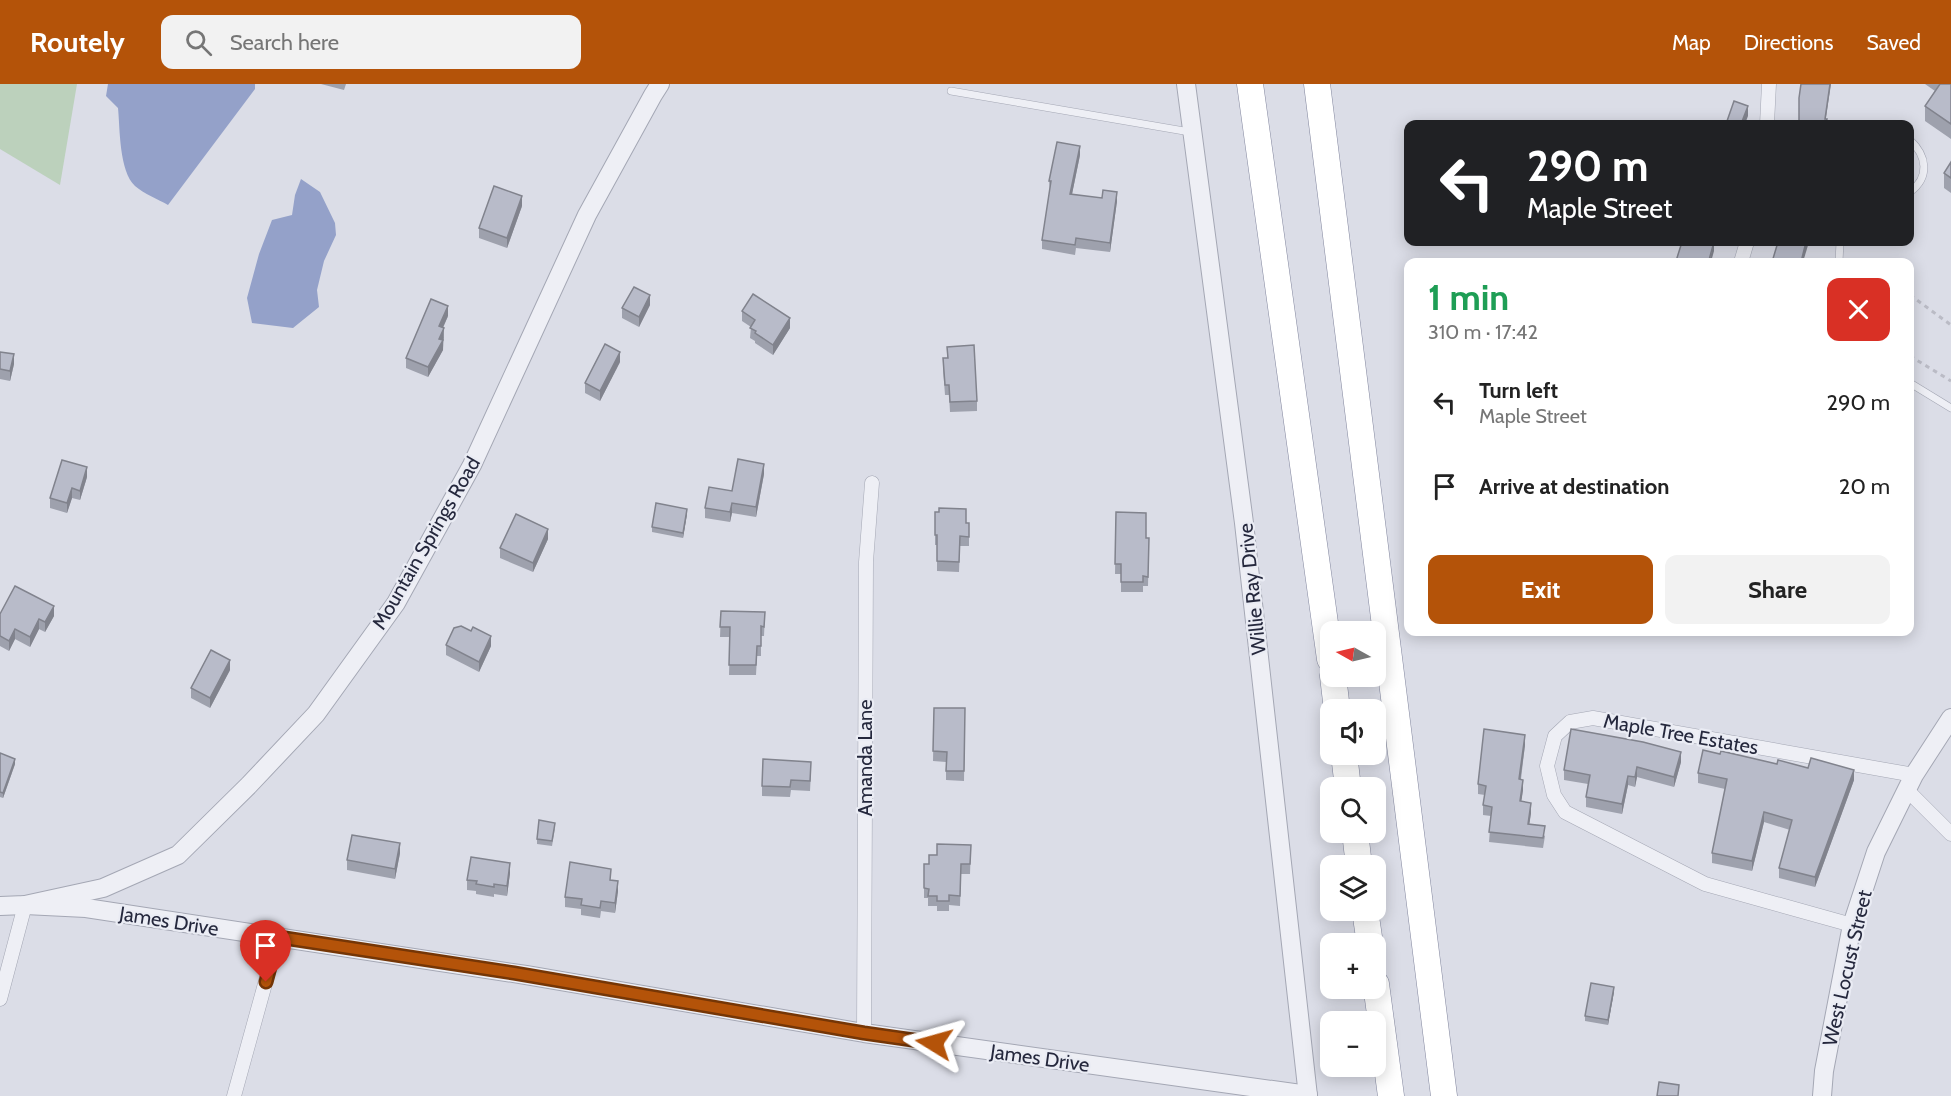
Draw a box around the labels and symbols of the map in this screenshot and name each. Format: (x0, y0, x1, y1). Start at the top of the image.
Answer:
street label: Mountain Springs Road (367, 452, 485, 634)
street label: Willie Ray Drive (1233, 522, 1271, 656)
north arrow (1320, 621, 1386, 687)
street label: Amanda Lane (853, 700, 877, 816)
street label: Maple Tree Estates (1602, 709, 1760, 759)
street label: West Locust Street (1817, 887, 1877, 1048)
street label: James Drive (117, 901, 220, 941)
pin (240, 920, 291, 982)
position arrow (902, 1011, 966, 1075)
street label: James Drive (988, 1039, 1091, 1077)

